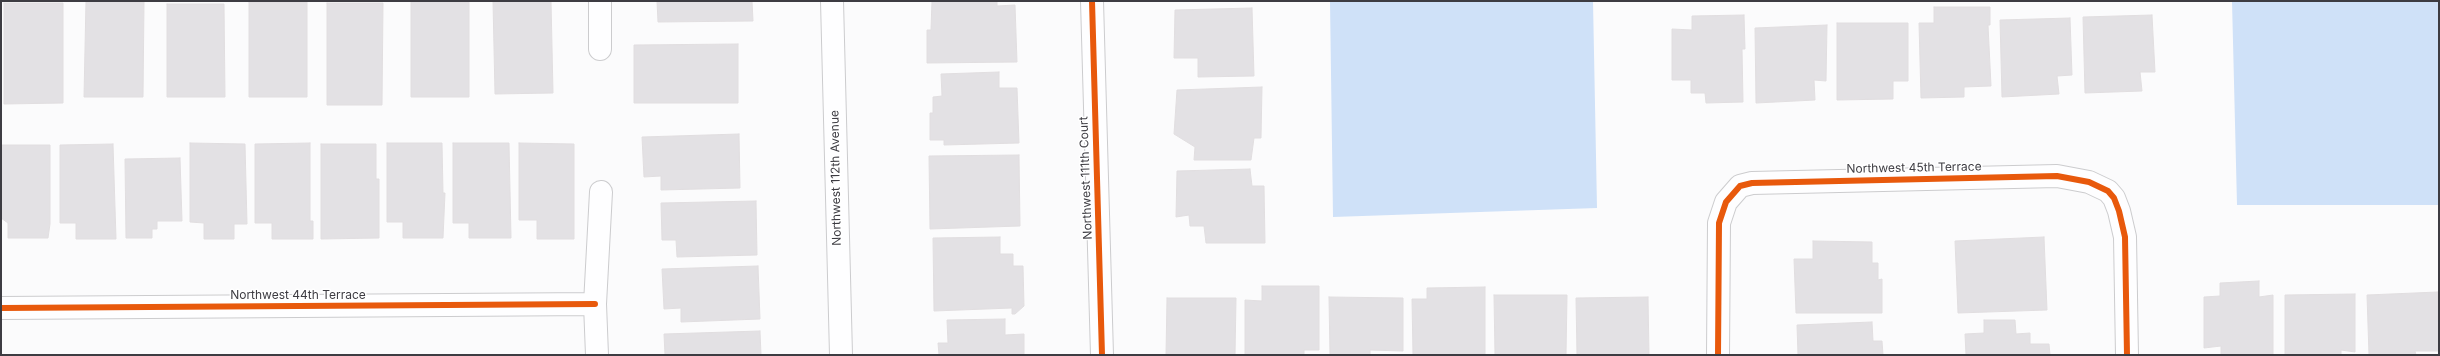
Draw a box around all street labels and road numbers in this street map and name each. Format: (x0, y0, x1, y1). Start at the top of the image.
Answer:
street label: Northwest 112th Avenue (828, 110, 844, 246)
street label: Northwest 111th Court (1077, 116, 1095, 240)
street label: Northwest 45th Terrace (1846, 160, 1982, 176)
street label: Northwest 44th Terrace (230, 288, 366, 302)

